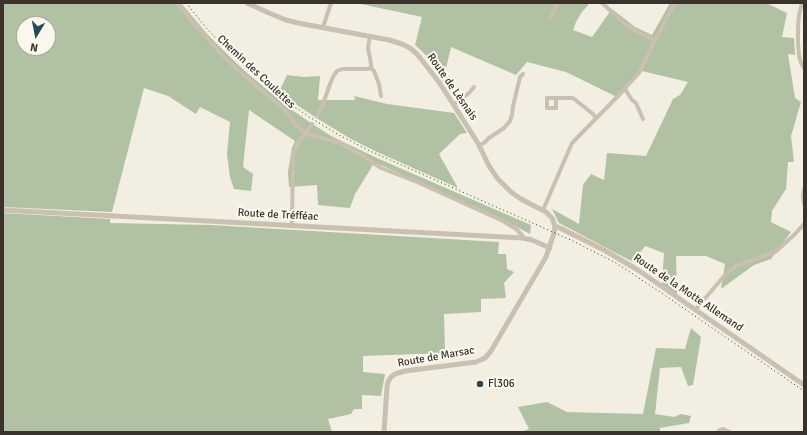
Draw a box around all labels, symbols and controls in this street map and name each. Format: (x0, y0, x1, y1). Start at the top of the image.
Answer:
north arrow (16, 16, 56, 56)
street label: Chemin des Coulettes (214, 32, 298, 112)
text: N (29, 40, 39, 54)
street label: Route de Lèsnais (424, 51, 480, 123)
street label: Route de Tréfféac (237, 206, 319, 224)
street label: Route de la Motte Allemand (631, 251, 745, 335)
street label: Route de Marsac (397, 344, 475, 370)
place label: Fl306 (488, 377, 515, 391)
marker: Fl306 (475, 379, 485, 389)

